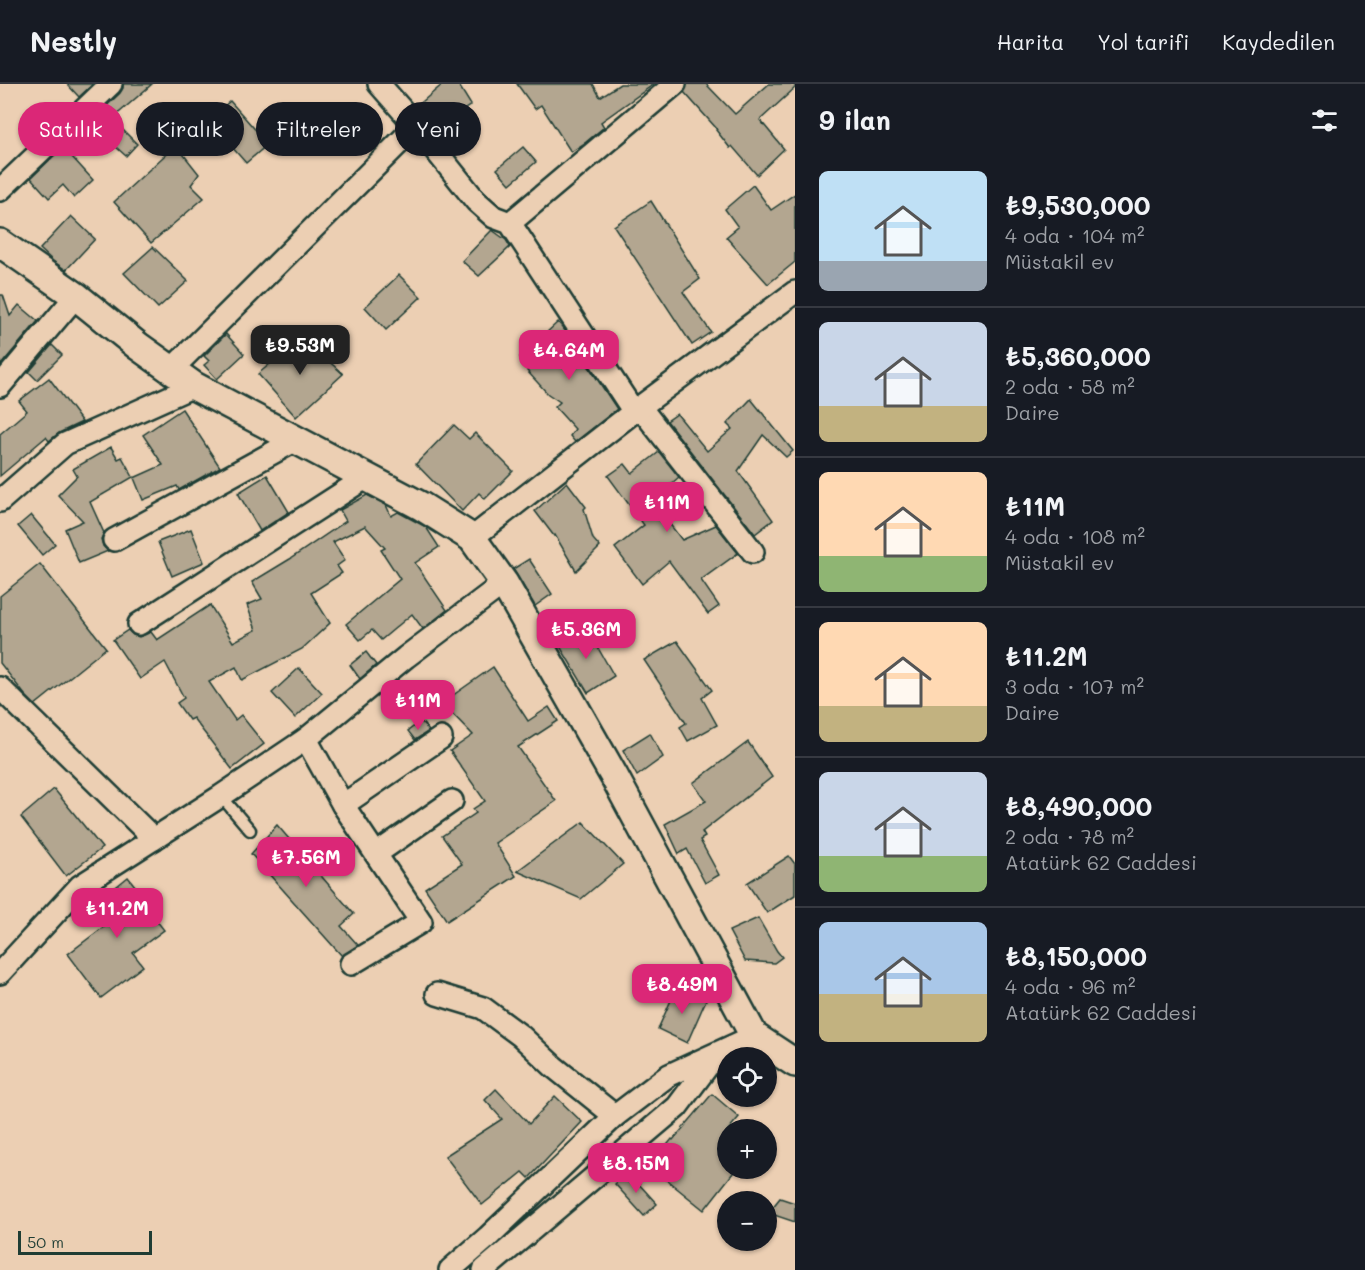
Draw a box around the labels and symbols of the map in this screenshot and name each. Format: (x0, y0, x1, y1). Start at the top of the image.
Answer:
pin: ₺9.53M (251, 325, 349, 376)
pin: ₺4.64M (520, 330, 618, 381)
pin: ₺11M (631, 482, 703, 533)
pin: ₺5.36M (537, 609, 635, 660)
pin: ₺11M (382, 680, 454, 731)
pin: ₺7.56M (257, 837, 355, 888)
pin: ₺11.2M (68, 888, 166, 939)
pin: ₺8.49M (633, 964, 731, 1015)
pin: ₺8.15M (587, 1143, 685, 1194)
scale bar (18, 1228, 152, 1256)

